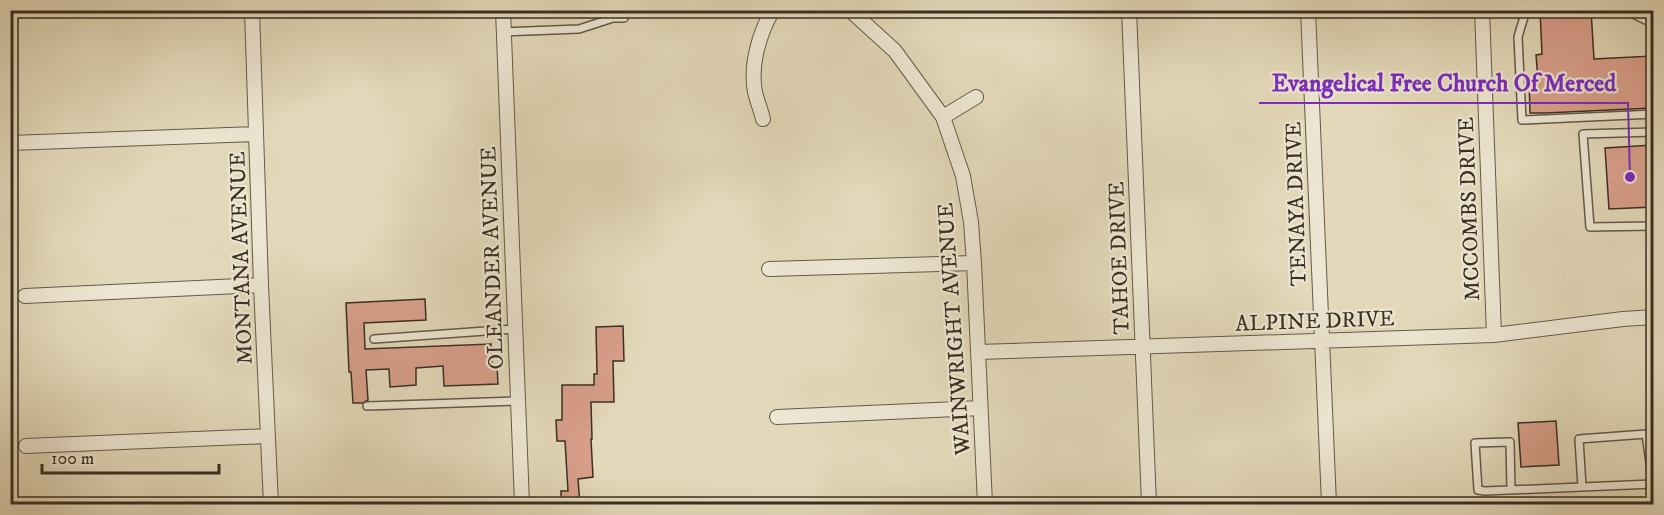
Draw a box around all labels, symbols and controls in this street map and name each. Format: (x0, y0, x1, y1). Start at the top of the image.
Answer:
callout: Evangelical Free Church Of Merced (1259, 61, 1628, 103)
text: Evangelical Free Church Of Merced (1272, 69, 1617, 99)
street label: MCCOMBS DRIVE (1453, 116, 1486, 301)
street label: TENAYA DRIVE (1280, 121, 1313, 287)
street label: OLEANDER AVENUE (475, 146, 510, 370)
street label: MONTANA AVENUE (224, 151, 259, 365)
street label: TAHOE DRIVE (1103, 181, 1136, 335)
street label: WAINWRIGHT AVENUE (932, 202, 977, 457)
street label: ALPINE DRIVE (1235, 305, 1395, 338)
scale bar (42, 437, 219, 475)
text: 100 m (51, 448, 94, 470)

